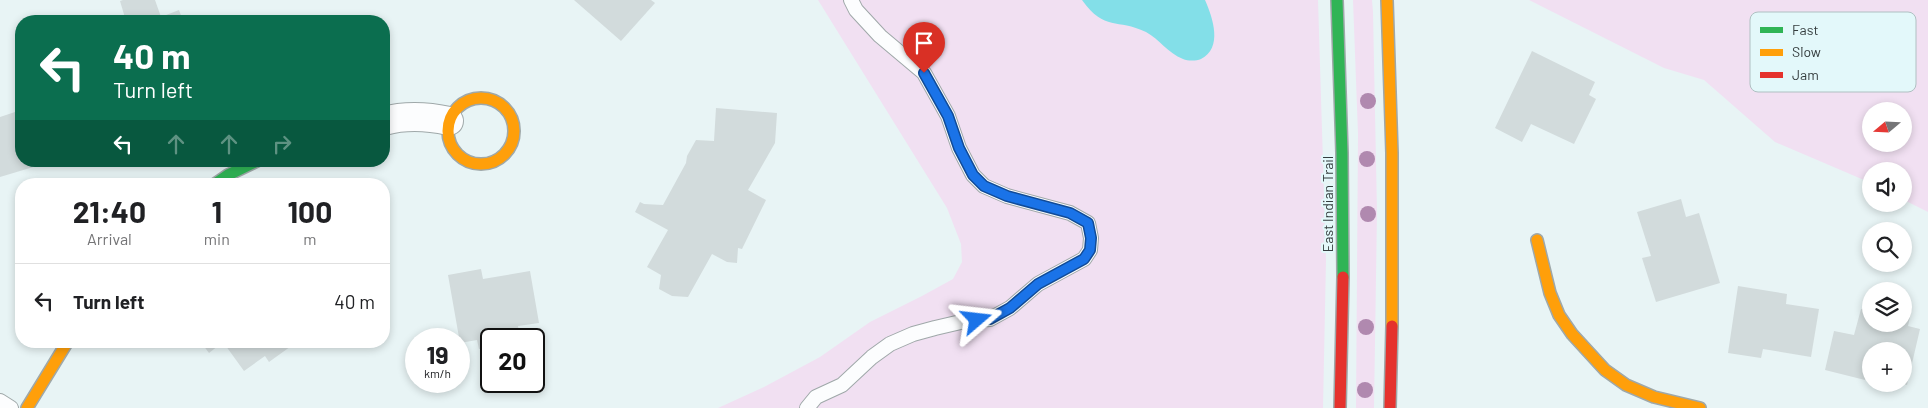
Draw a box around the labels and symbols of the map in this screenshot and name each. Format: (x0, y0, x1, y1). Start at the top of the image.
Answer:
legend (1750, 12, 1916, 92)
text: Fast (1792, 21, 1818, 38)
pin (903, 22, 945, 73)
text: Slow (1792, 43, 1821, 60)
text: Jam (1792, 66, 1819, 83)
north arrow (1862, 102, 1912, 152)
street label: East Indian Trail (1319, 156, 1336, 252)
position arrow (950, 293, 1002, 345)
speed limit sign: 20 (480, 328, 545, 393)

